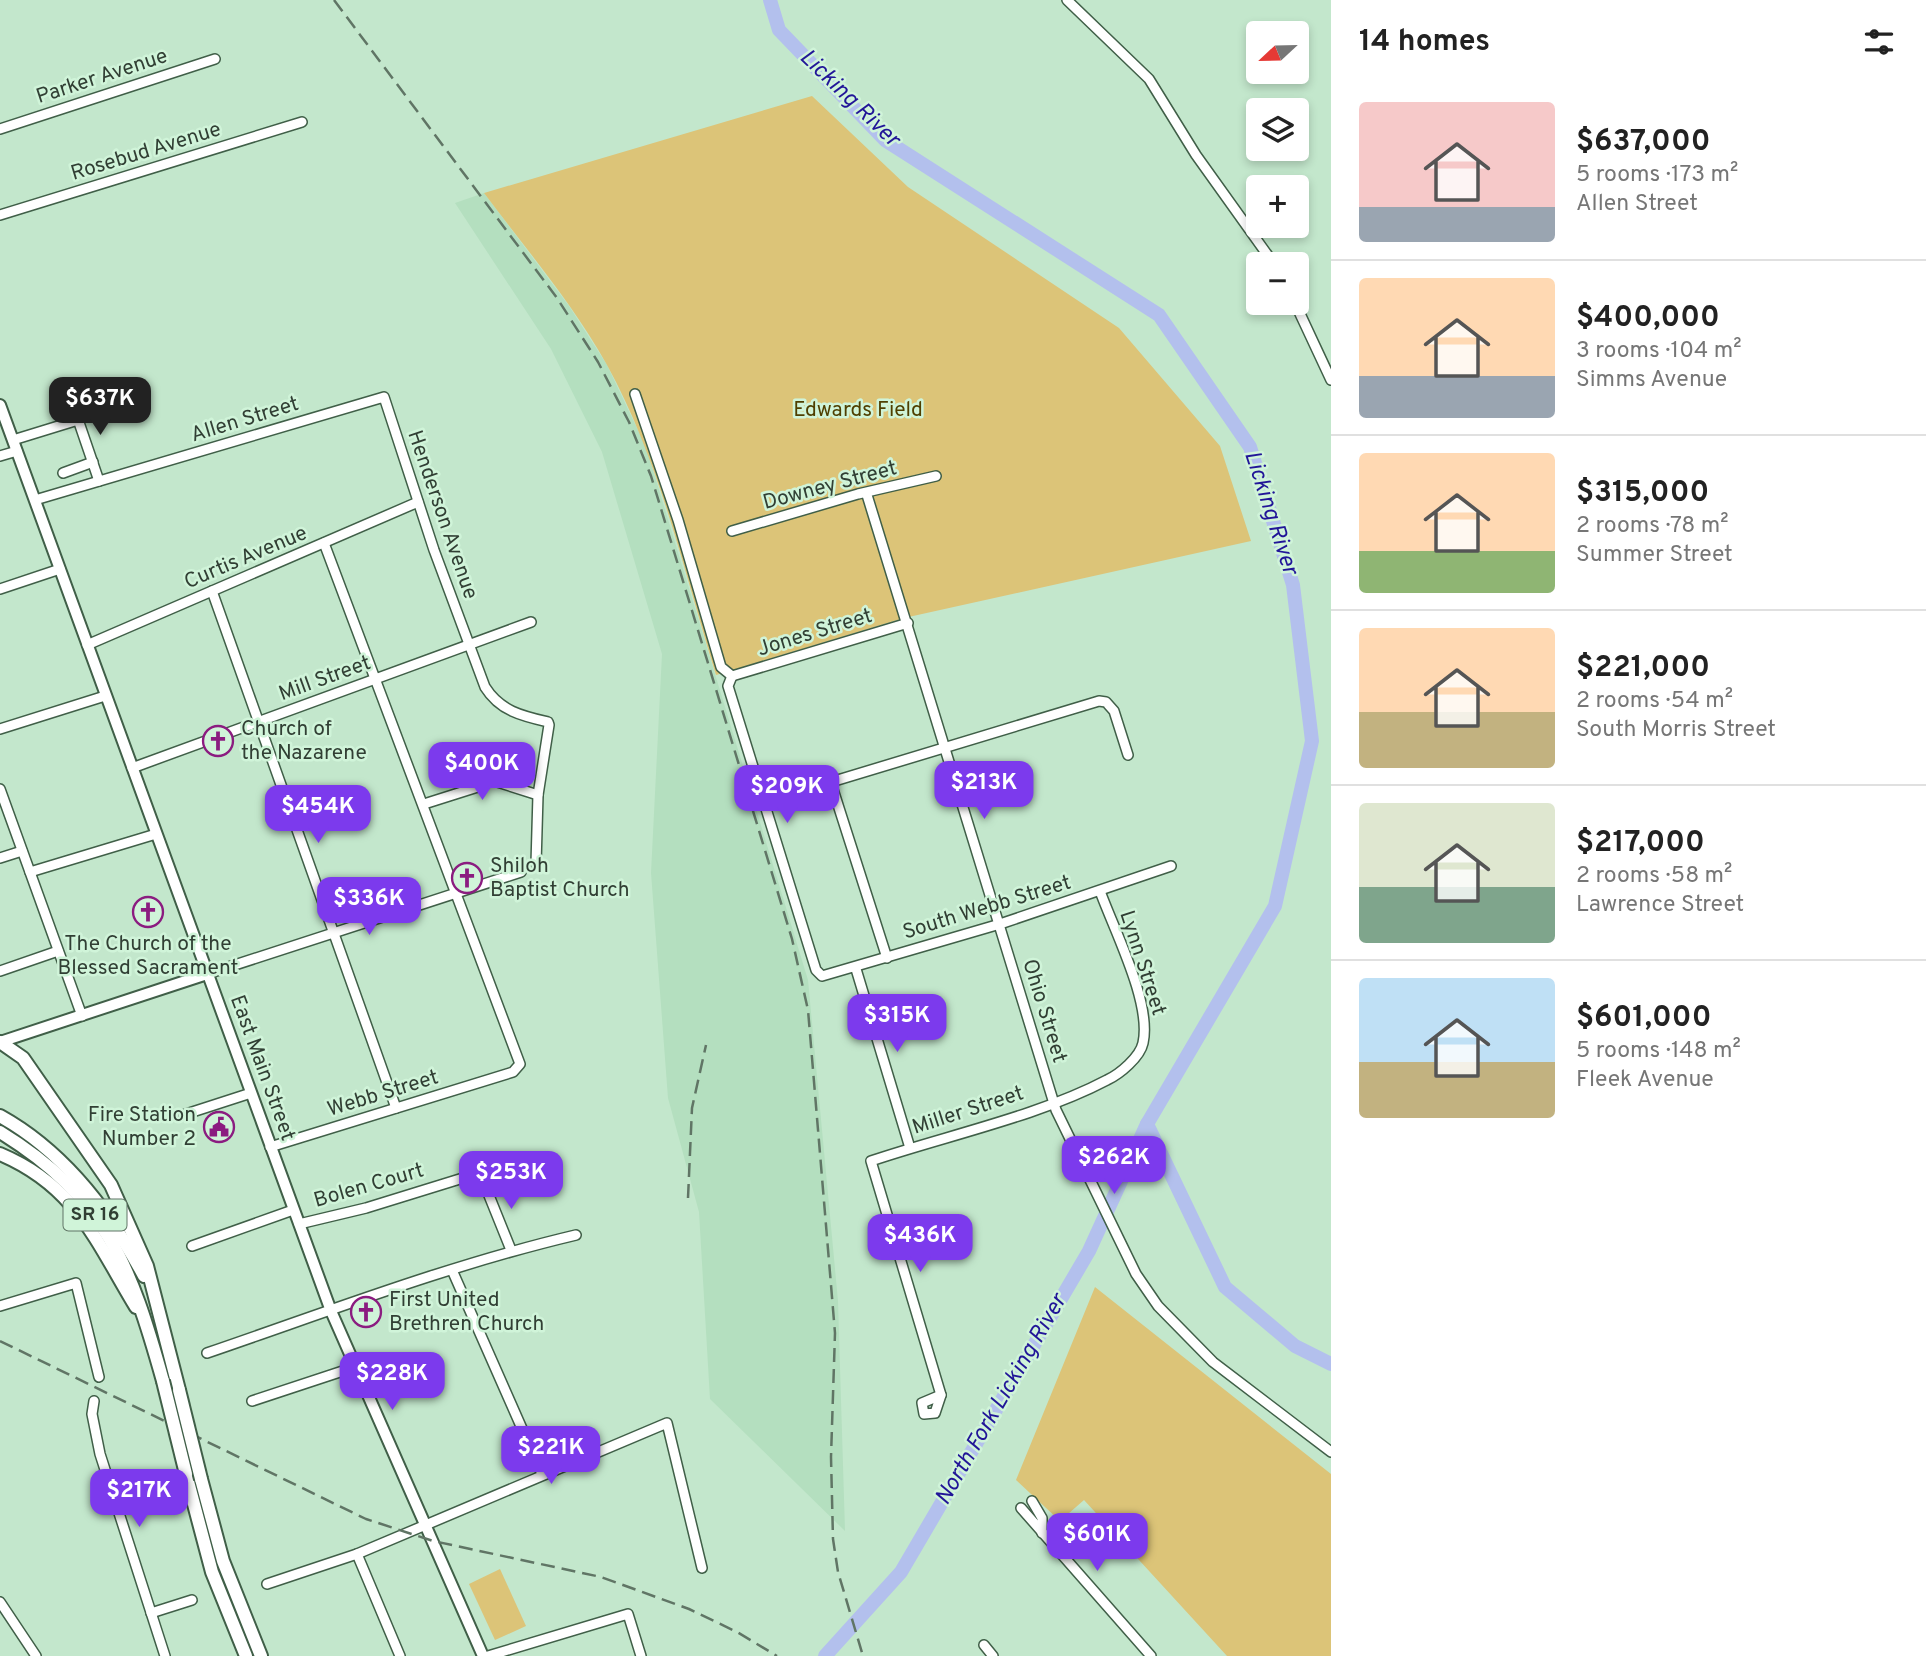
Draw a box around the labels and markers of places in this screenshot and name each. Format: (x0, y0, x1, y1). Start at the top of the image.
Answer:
pin: $637K (51, 378, 149, 437)
place label: Church of the Nazarene (241, 716, 367, 767)
church icon: Church of the Nazarene (201, 724, 235, 758)
pin: $400K (433, 742, 531, 802)
pin: $213K (935, 762, 1033, 821)
pin: $209K (738, 766, 836, 825)
pin: $454K (269, 786, 367, 845)
place label: Shiloh Baptist Church (490, 853, 630, 904)
church icon: Shiloh Baptist Church (450, 861, 484, 895)
pin: $336K (320, 878, 418, 937)
church icon: The Church of the Blessed Sacrament (131, 895, 165, 929)
place label: The Church of the Blessed Sacrament (58, 931, 238, 982)
pin: $315K (848, 995, 946, 1054)
place label: Fire Station Number 2 (88, 1102, 196, 1153)
public building icon: Fire Station Number 2 (202, 1110, 236, 1144)
pin: $262K (1065, 1136, 1163, 1196)
pin: $253K (462, 1152, 560, 1211)
pin: $436K (871, 1214, 969, 1274)
place label: First United Brethren Church (389, 1287, 544, 1338)
church icon: First United Brethren Church (349, 1295, 383, 1329)
pin: $228K (343, 1352, 441, 1412)
pin: $221K (502, 1426, 600, 1486)
pin: $217K (90, 1470, 188, 1529)
pin: $601K (1048, 1514, 1146, 1573)

